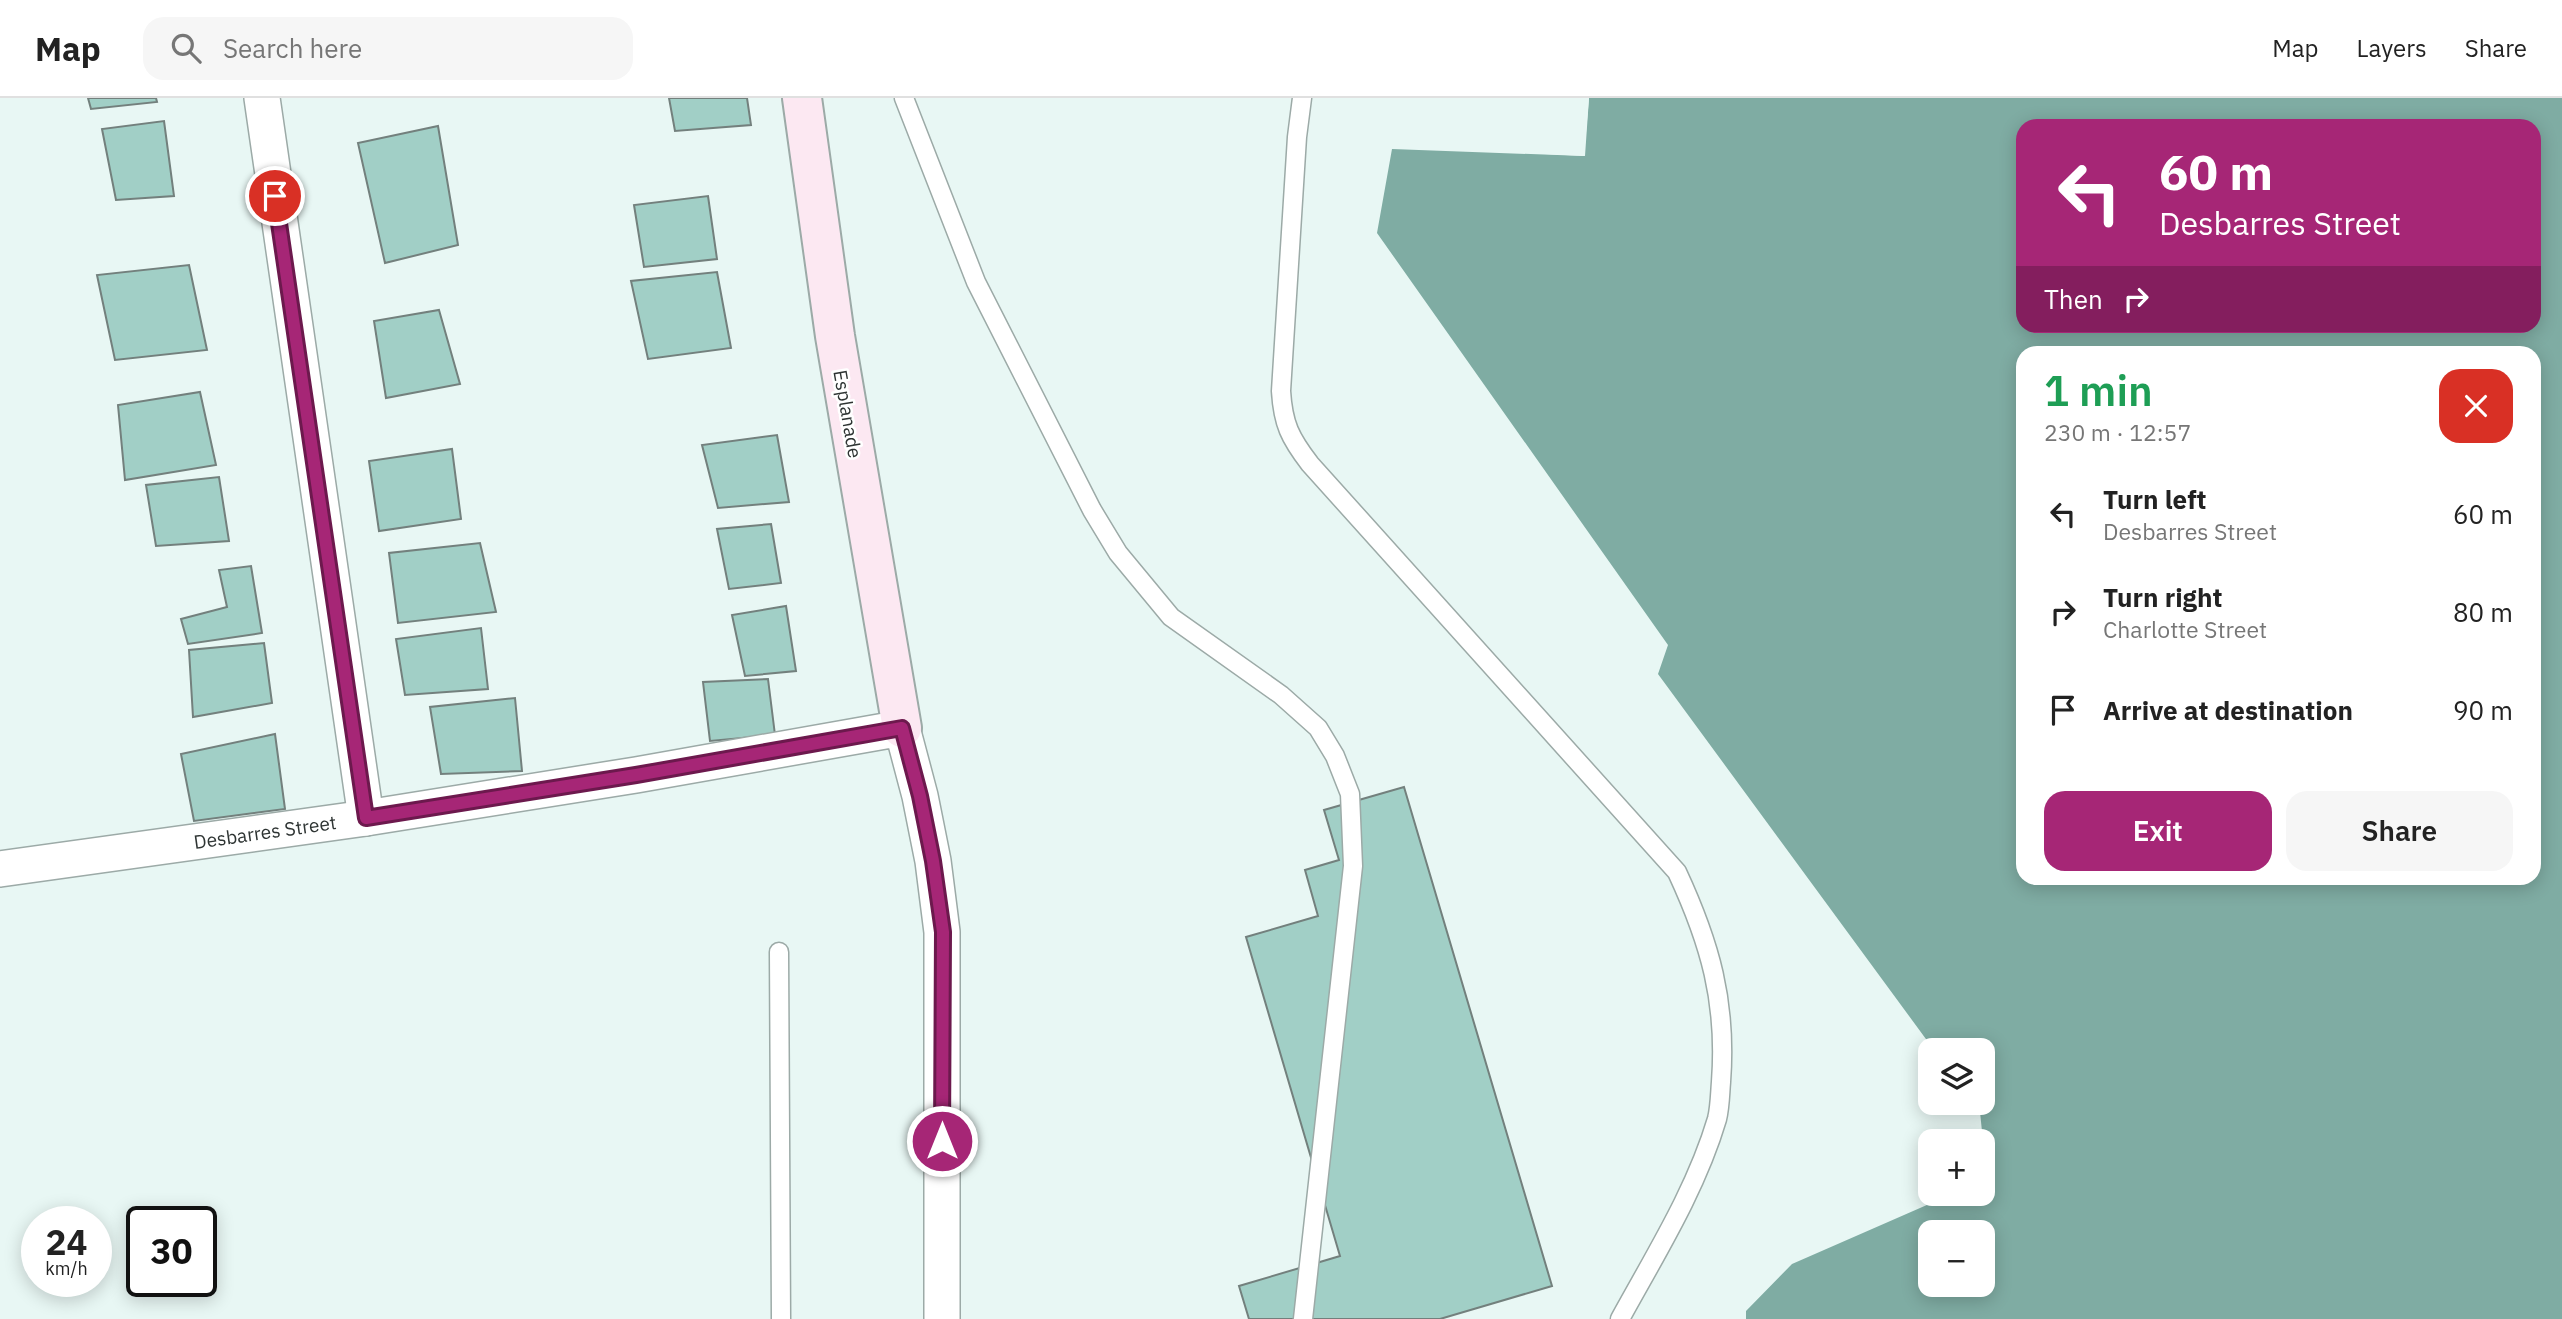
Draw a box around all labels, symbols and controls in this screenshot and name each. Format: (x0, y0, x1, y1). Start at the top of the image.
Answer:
search box (143, 17, 633, 80)
text: Map (35, 27, 101, 70)
icon: search (167, 29, 205, 67)
text: Search here (223, 31, 362, 65)
text: Map (2272, 32, 2319, 64)
text: Layers (2357, 32, 2427, 64)
text: Share (2465, 32, 2527, 64)
text: 60 m (2159, 140, 2273, 203)
icon: left (2044, 147, 2135, 238)
pin (245, 166, 305, 226)
icon: arrive (256, 177, 294, 215)
text: Desbarres Street (2159, 202, 2401, 244)
icon: right (2117, 280, 2155, 318)
text: Then (2044, 282, 2103, 316)
text: 1 min (2044, 363, 2153, 418)
street label: Esplanade (828, 368, 868, 460)
button: close (2439, 369, 2513, 443)
text: 230 m · 12:57 (2044, 417, 2191, 447)
text: Turn left (2103, 482, 2206, 516)
icon: left (2044, 495, 2082, 533)
text: 60 m (2453, 497, 2513, 531)
text: Desbarres Street (2103, 516, 2277, 546)
text: Turn right (2103, 580, 2222, 614)
icon: right (2044, 593, 2082, 631)
text: 80 m (2453, 595, 2513, 629)
text: Charlotte Street (2103, 614, 2267, 644)
icon: arrive (2044, 691, 2082, 729)
text: Arrive at destination (2103, 693, 2353, 727)
text: 90 m (2453, 693, 2513, 727)
button: Exit (2044, 791, 2272, 871)
button: Share (2286, 791, 2513, 871)
street label: Desbarres Street (192, 810, 338, 854)
map controls (1918, 1038, 1995, 1297)
button: layers (1918, 1038, 1995, 1115)
position arrow (905, 1104, 979, 1178)
button: + (1918, 1129, 1995, 1206)
speed limit sign: 30 (126, 1206, 217, 1297)
text: 24 (45, 1219, 88, 1265)
button: − (1918, 1220, 1995, 1297)
text: km/h (45, 1257, 88, 1280)

